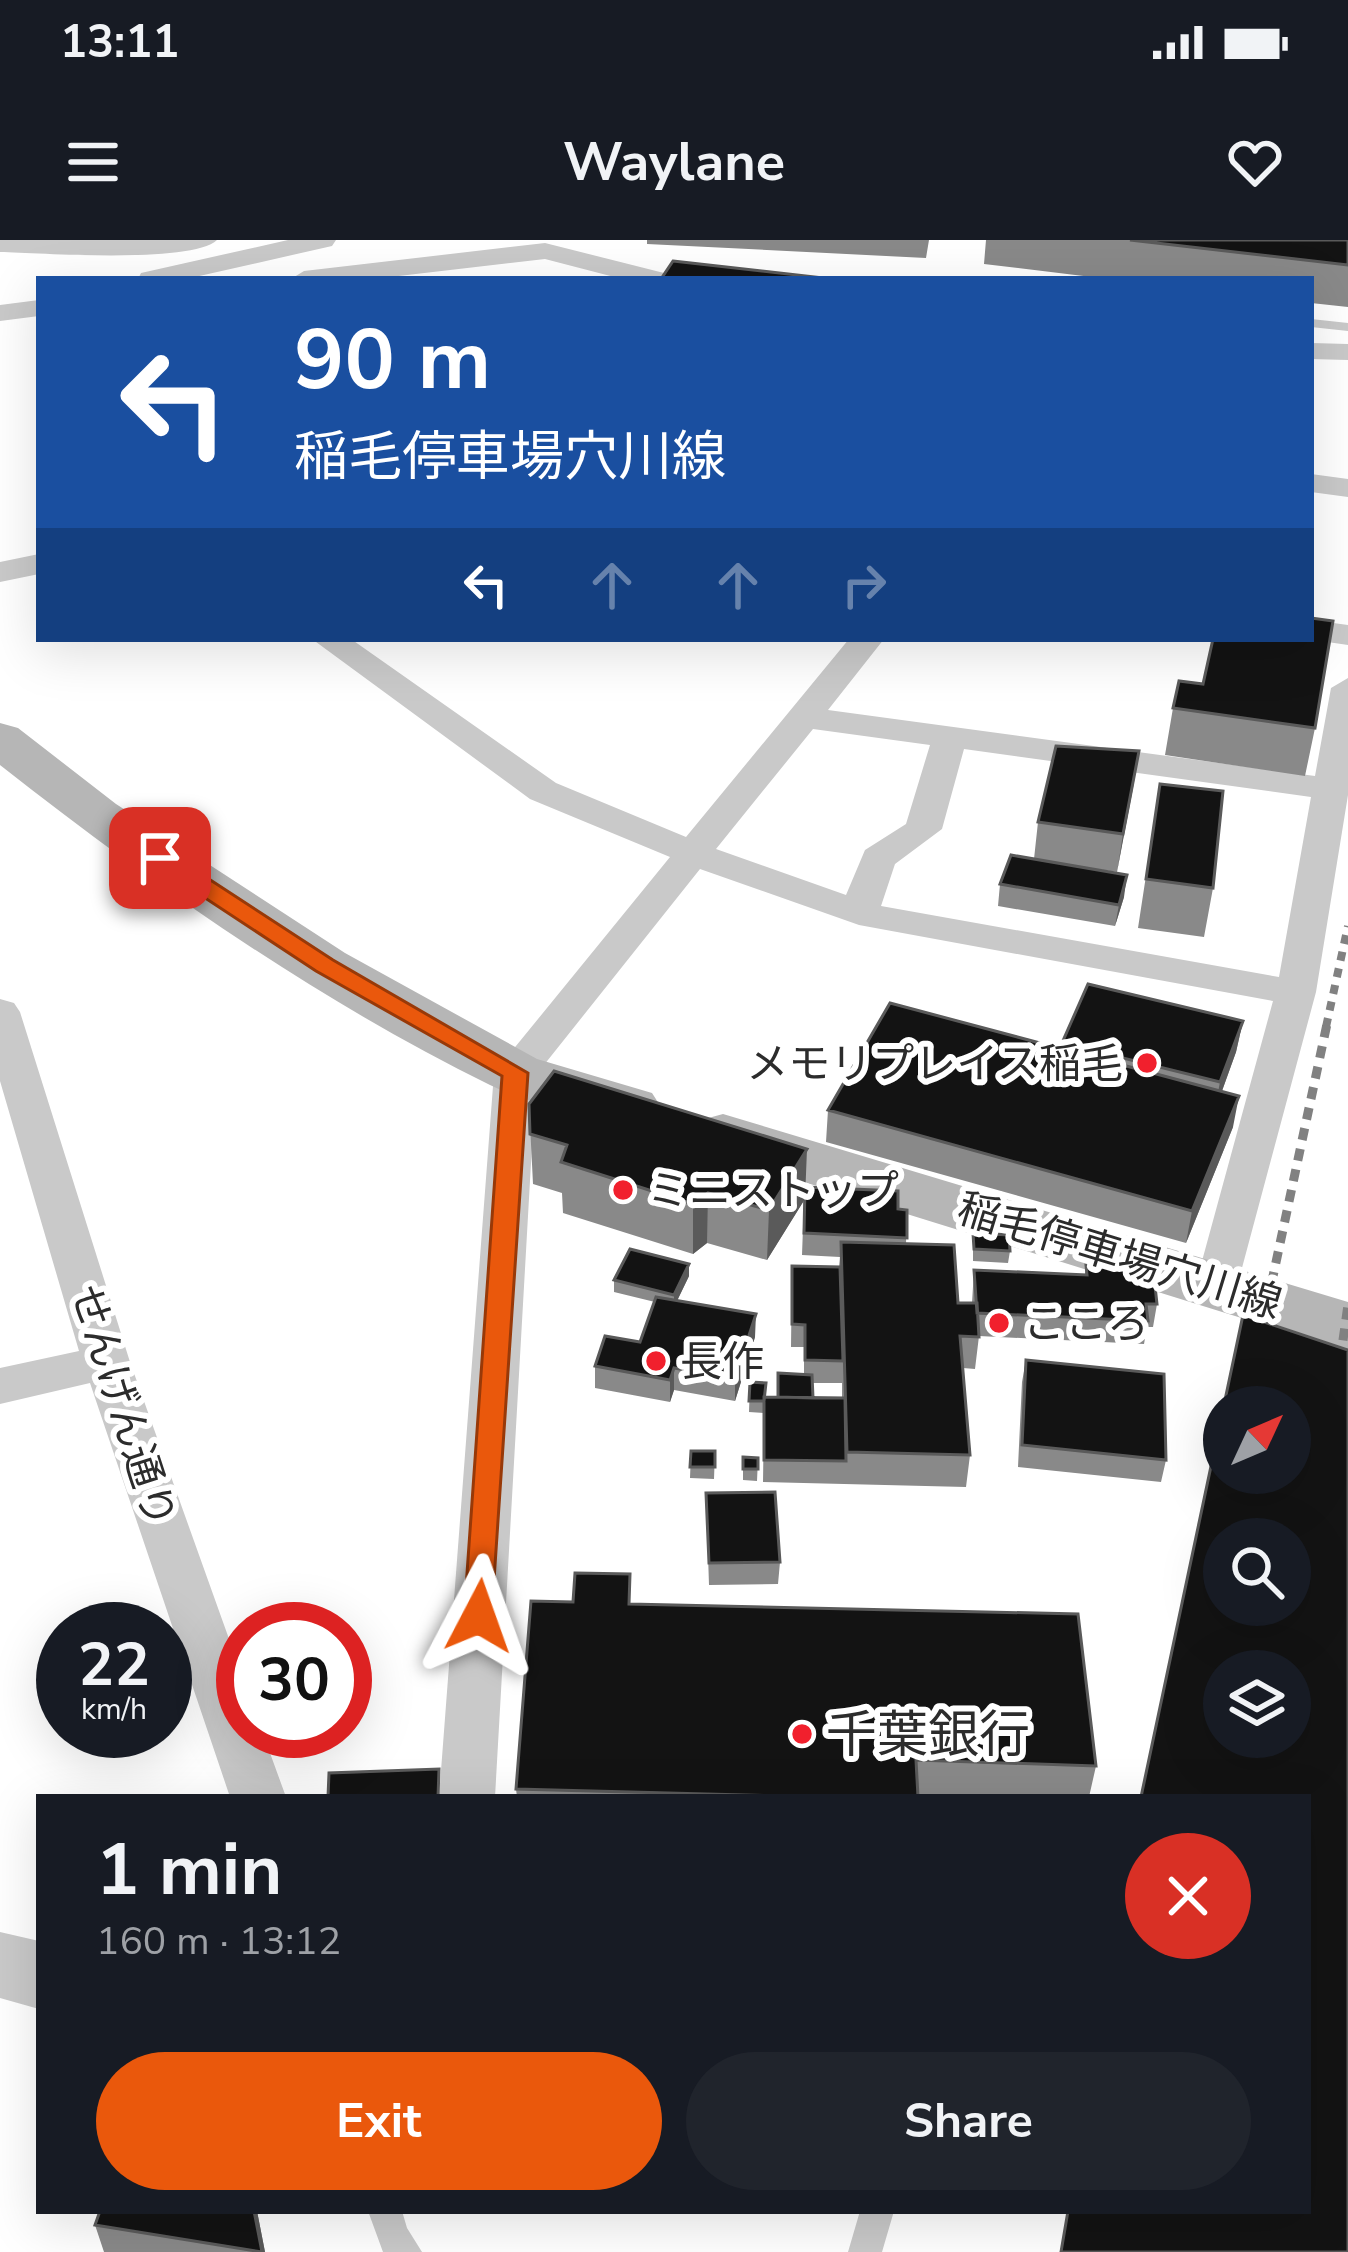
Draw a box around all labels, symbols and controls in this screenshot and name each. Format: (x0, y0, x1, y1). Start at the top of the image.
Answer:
text: 13:11 (60, 12, 179, 73)
text: Waylane (563, 125, 785, 199)
icon: menu (60, 129, 126, 195)
icon: heart (1222, 129, 1288, 195)
text: 90 m (294, 303, 491, 418)
icon: left (96, 324, 252, 480)
text: 稲毛停車場穴川線 (294, 420, 726, 494)
icon: left (453, 552, 519, 618)
icon: ahead (579, 552, 645, 618)
icon: ahead (705, 552, 771, 618)
icon: right (831, 552, 897, 618)
pin (109, 807, 211, 909)
icon: arrive (127, 825, 193, 891)
place label: メモリプレイス稲毛 (746, 1036, 1123, 1093)
marker: メモリプレイス稲毛 (1134, 1050, 1160, 1076)
place label: ミニストップ (647, 1163, 899, 1220)
marker: ミニストップ (610, 1177, 636, 1203)
street label: 稲毛停車場穴川線 (951, 1180, 1289, 1333)
street label: せんげん通り (57, 1278, 189, 1535)
place label: こころ (1023, 1296, 1149, 1353)
marker: こころ (986, 1310, 1012, 1336)
place label: 長作 (680, 1334, 764, 1391)
marker: 長作 (643, 1348, 669, 1374)
north arrow (1203, 1386, 1311, 1494)
map controls (1203, 1386, 1311, 1758)
button: search (1203, 1518, 1311, 1626)
position arrow (416, 1553, 542, 1679)
speed limit sign: 30 (216, 1602, 372, 1758)
text: 22 (78, 1624, 150, 1706)
button: layers (1203, 1650, 1311, 1758)
text: km/h (81, 1689, 147, 1730)
place label: 千葉銀行 (826, 1700, 1030, 1770)
marker: 千葉銀行 (789, 1721, 815, 1747)
text: 1 min (96, 1821, 282, 1919)
button: close (1125, 1833, 1251, 1959)
text: 160 m · 13:12 (96, 1915, 341, 1968)
button: Exit (96, 2052, 662, 2190)
button: Share (686, 2052, 1251, 2190)

